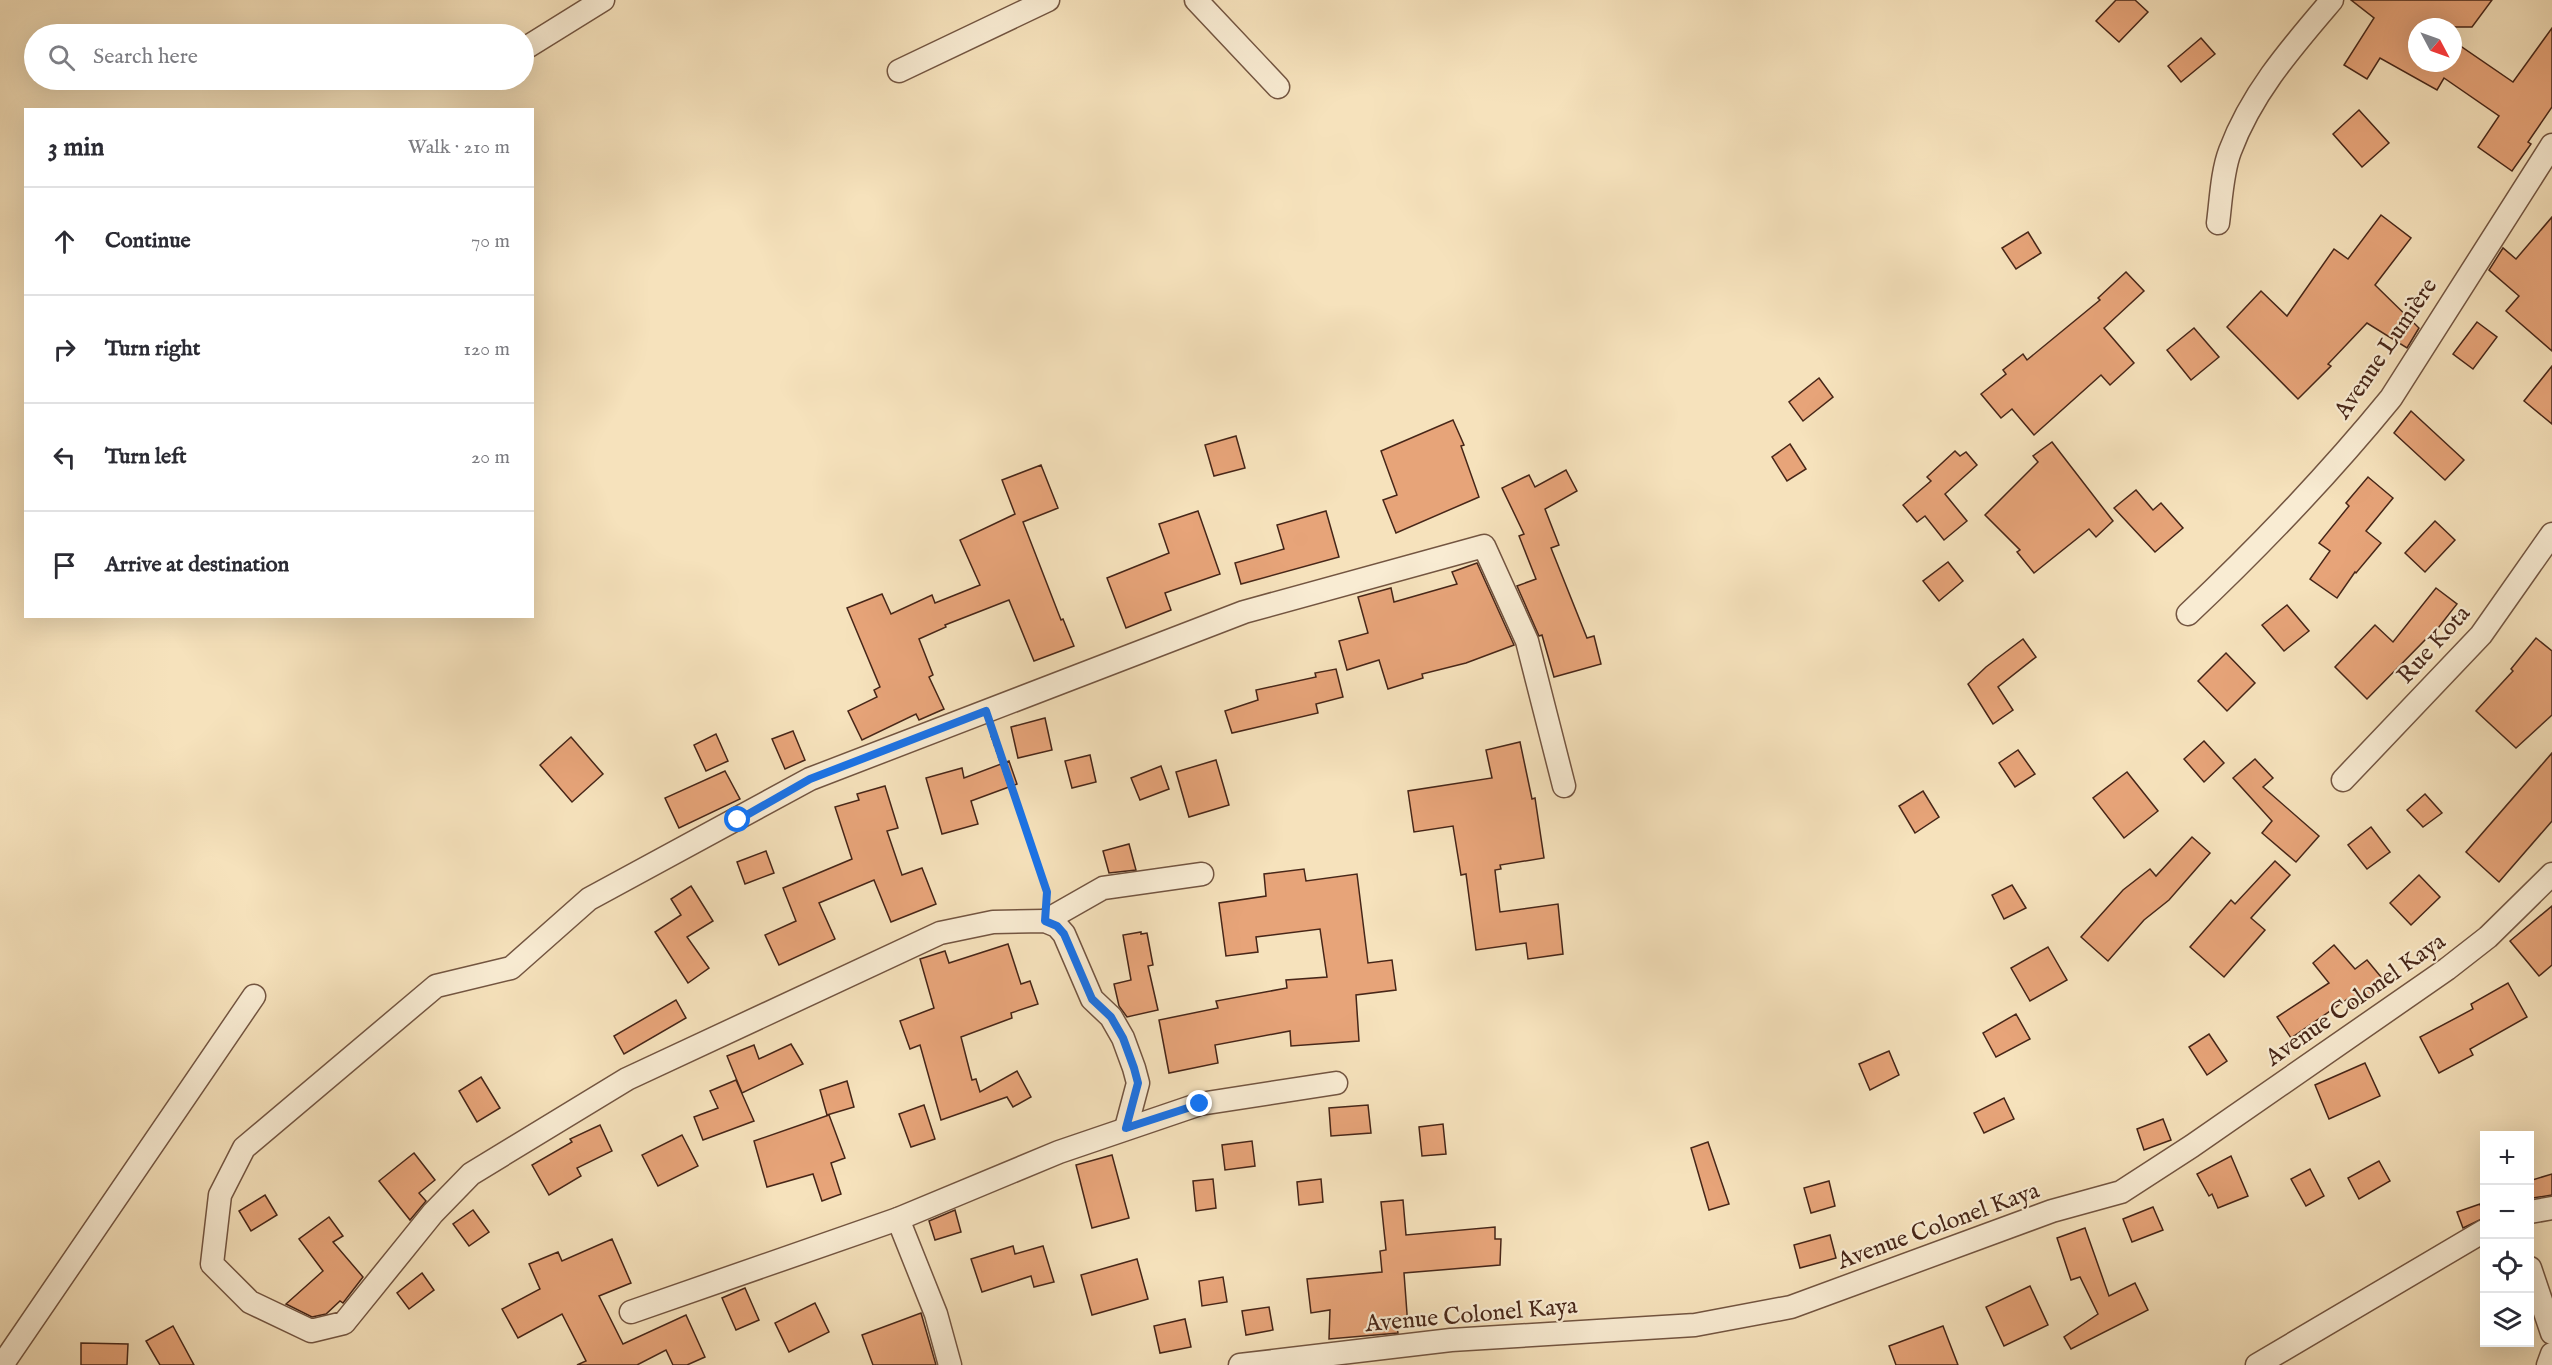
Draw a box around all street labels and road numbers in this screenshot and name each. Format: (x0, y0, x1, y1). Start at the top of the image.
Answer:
street label: Avenue Lumière (2327, 272, 2445, 426)
street label: Rue Kota (2391, 599, 2478, 691)
street label: Avenue Colonel Kaya (2259, 926, 2452, 1075)
street label: Avenue Colonel Kaya (1832, 1175, 2044, 1278)
street label: Avenue Colonel Kaya (1363, 1291, 1579, 1340)

